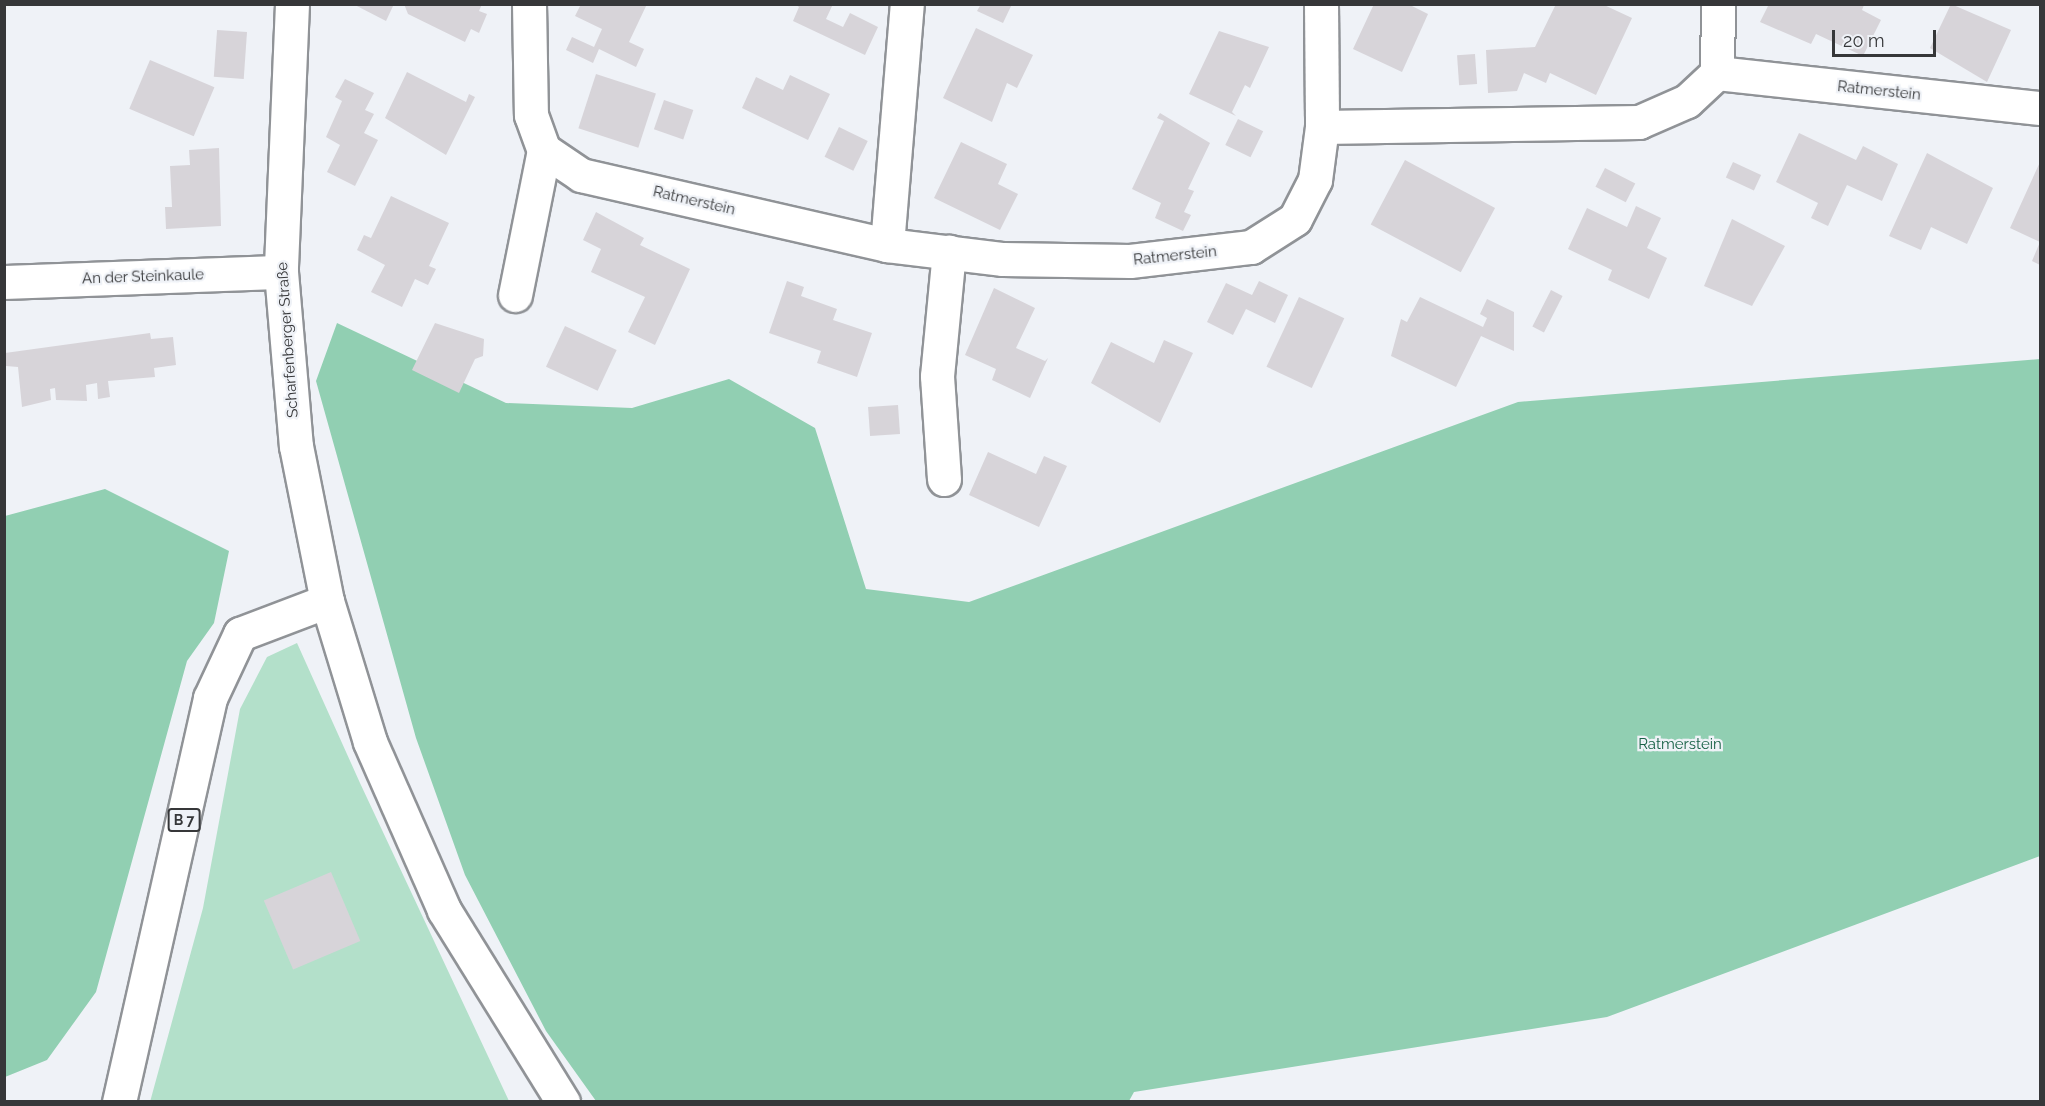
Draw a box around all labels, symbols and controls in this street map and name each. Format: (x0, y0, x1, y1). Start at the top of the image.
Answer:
scale bar (1835, 18, 1938, 56)
text: 20 m (1843, 30, 1885, 51)
street label: Ratmerstein (1836, 78, 1922, 104)
street label: Ratmerstein (651, 183, 737, 219)
street label: Ratmerstein (1132, 243, 1218, 269)
street label: Scharfenberger Straße (274, 261, 302, 419)
street label: An der Steinkaule (81, 266, 205, 288)
park label: Ratmerstein (1638, 736, 1722, 754)
road number: B 7 (168, 809, 201, 831)

